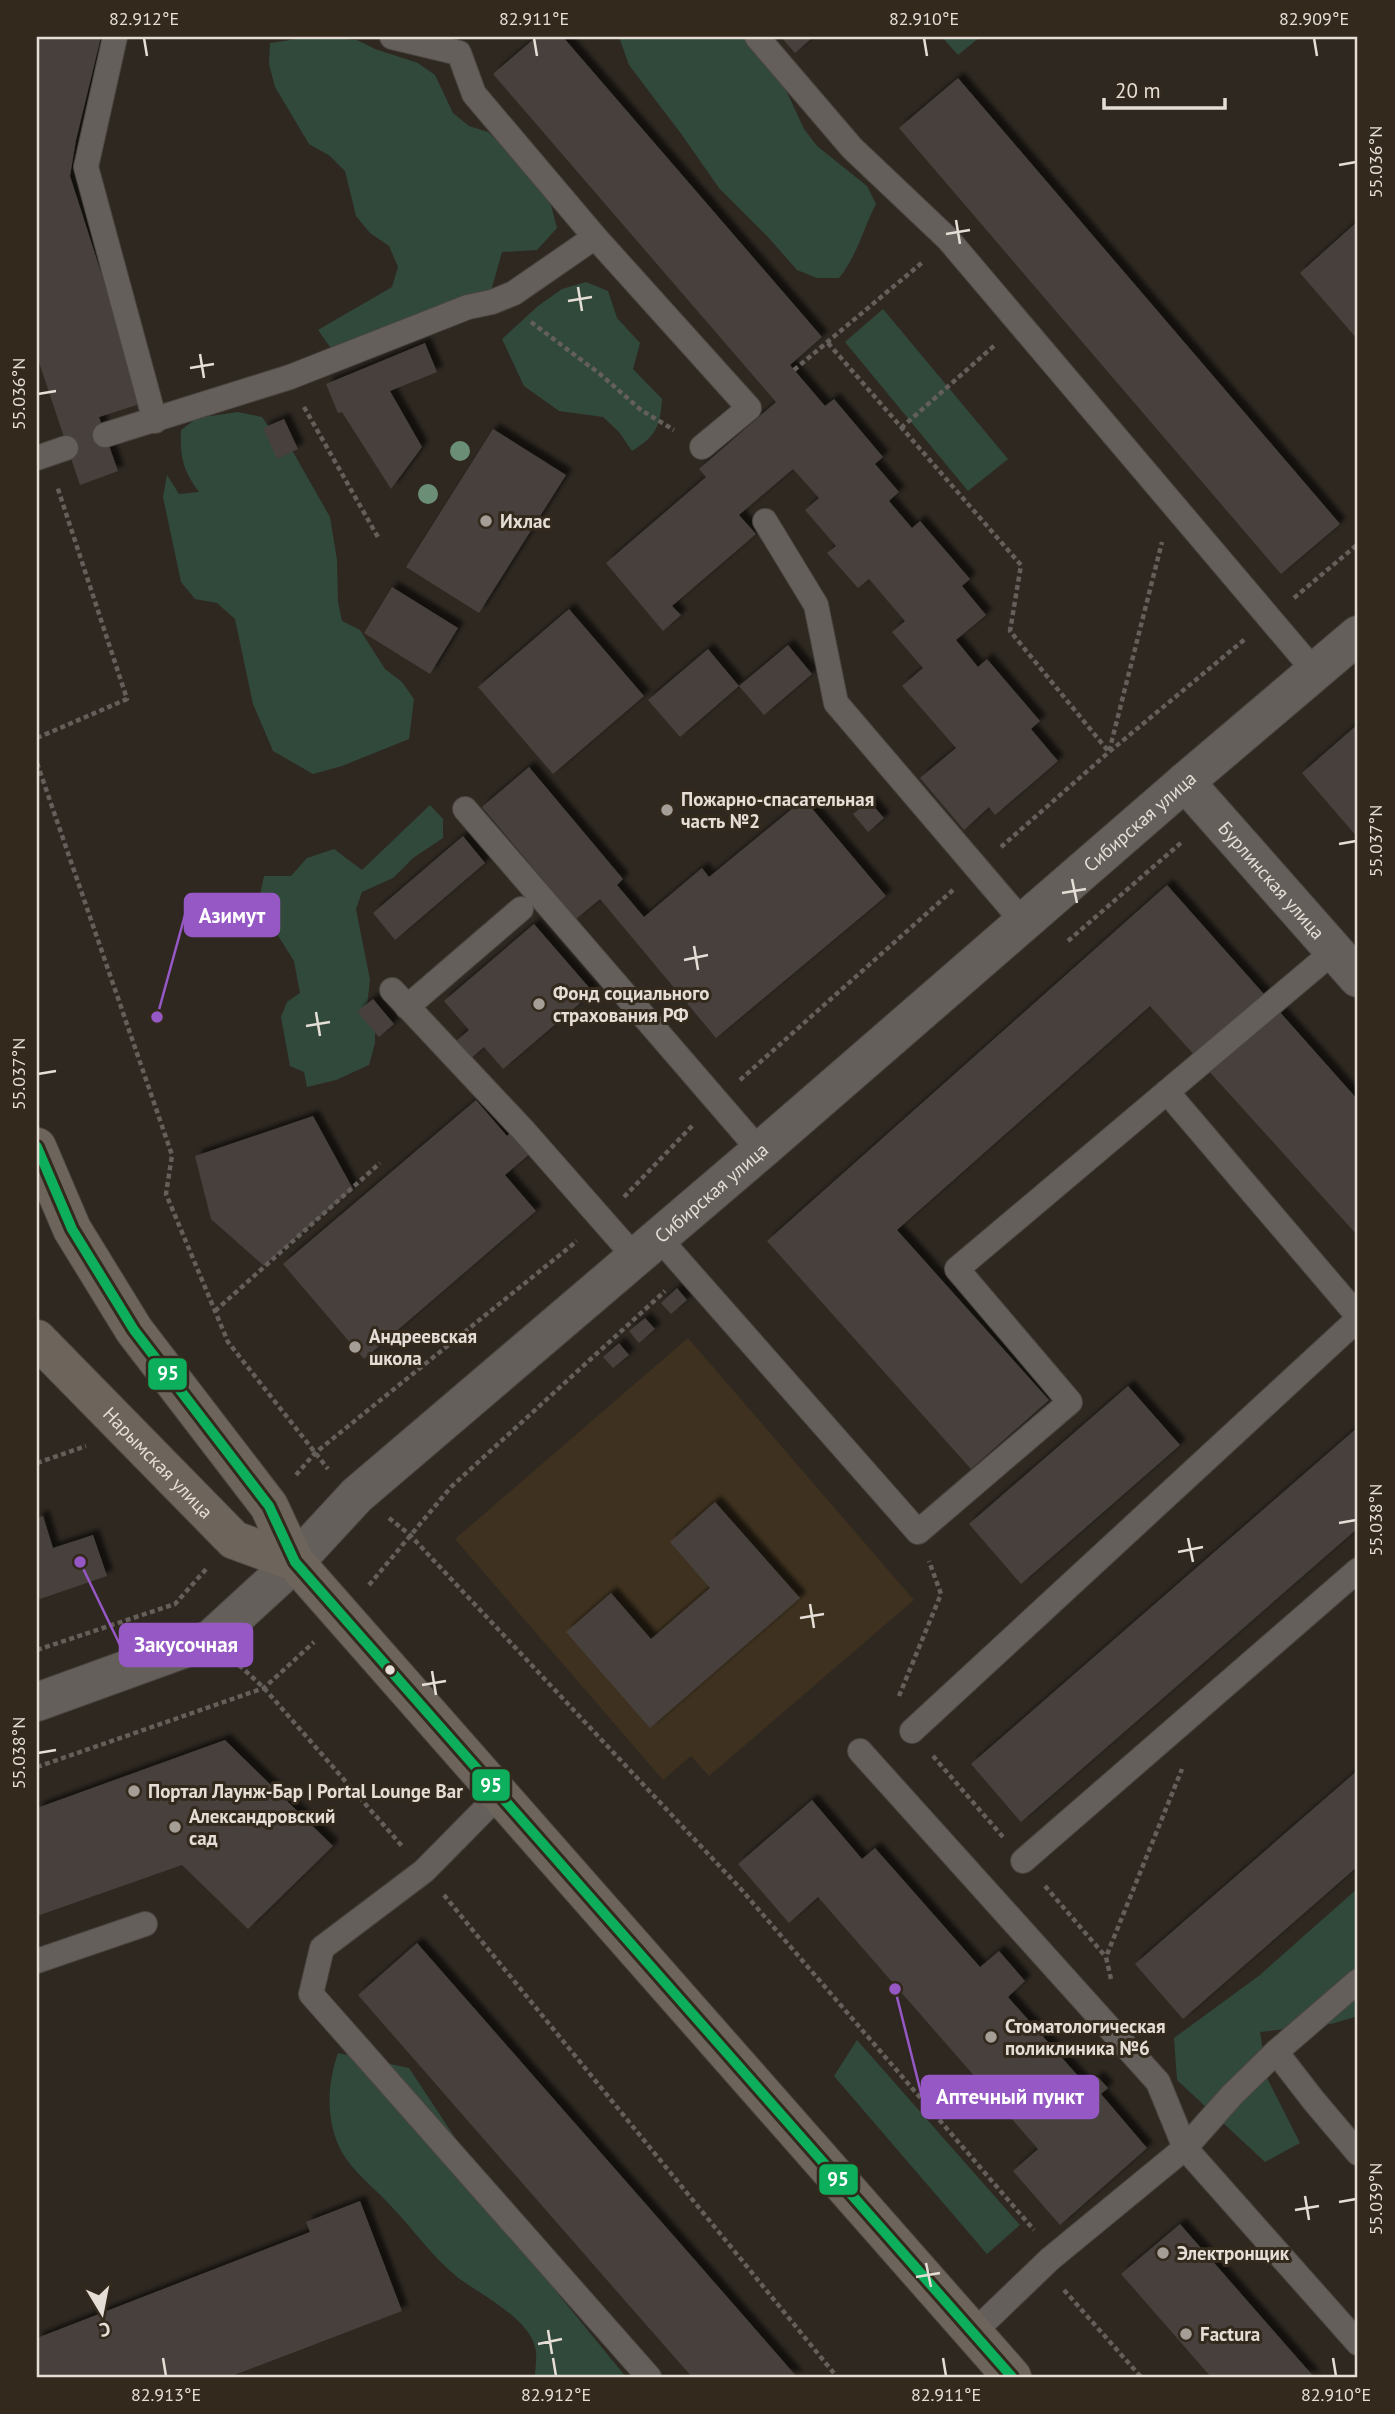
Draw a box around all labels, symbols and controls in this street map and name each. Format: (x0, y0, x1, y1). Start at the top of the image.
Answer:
text: 82.912°E (109, 7, 179, 30)
text: 82.911°E (499, 7, 569, 30)
text: 82.910°E (889, 7, 959, 30)
text: 82.909°E (1279, 7, 1349, 30)
scale bar (1104, 66, 1225, 110)
text: 20 m (1115, 77, 1161, 104)
text: 55.036°N (1364, 126, 1387, 198)
text: 55.036°N (7, 358, 30, 430)
place label: Ихлас (500, 509, 551, 533)
marker: Ихлас (478, 513, 494, 529)
street label: Сибирская улица (1078, 766, 1201, 877)
place label: Пожарно-спасательная часть №2 (681, 787, 874, 833)
marker: Пожарно-спасательная часть №2 (659, 802, 675, 818)
text: 55.037°N (1364, 805, 1387, 877)
street label: Бурлинская улица (1213, 816, 1330, 944)
callout: Азимут (185, 894, 279, 936)
text: Азимут (199, 902, 265, 929)
place label: Фонд социального страхования РФ (553, 981, 709, 1027)
marker: Фонд социального страхования РФ (531, 996, 547, 1012)
text: 55.037°N (7, 1038, 30, 1110)
street label: Сибирская улица (650, 1138, 773, 1248)
place label: Андреевская школа (369, 1324, 477, 1370)
marker: Андреевская школа (347, 1339, 363, 1355)
line badge: 95 (147, 1357, 188, 1391)
text: 95 (157, 1361, 179, 1385)
street label: Нарымская улица (98, 1402, 218, 1523)
text: 55.038°N (1364, 1484, 1387, 1556)
callout: Закусочная (120, 1624, 252, 1666)
text: Закусочная (134, 1631, 238, 1658)
unlabelled marker (383, 1663, 397, 1677)
text: 55.038°N (7, 1717, 30, 1789)
line badge: 95 (471, 1768, 511, 1802)
text: 95 (480, 1773, 502, 1797)
place label: Портал Лаунж-Бар | Portal Lounge Bar (148, 1779, 463, 1803)
marker: Портал Лаунж-Бар | Portal Lounge Bar (126, 1783, 142, 1799)
place label: Александровский сад (189, 1804, 335, 1850)
marker: Александровский сад (167, 1819, 183, 1835)
place label: Стоматологическая поликлиника №6 (1005, 2014, 1165, 2060)
marker: Стоматологическая поликлиника №6 (983, 2029, 999, 2045)
callout: Аптечный пункт (922, 2076, 1098, 2118)
text: Аптечный пункт (936, 2083, 1084, 2110)
line badge: 95 (818, 2163, 859, 2196)
text: 55.039°N (1364, 2163, 1387, 2235)
text: 95 (827, 2167, 849, 2191)
place label: Электронщик (1177, 2241, 1290, 2265)
marker: Электронщик (1155, 2245, 1171, 2261)
north arrow (66, 2278, 136, 2348)
text: С (97, 2317, 112, 2343)
place label: Factura (1200, 2322, 1260, 2346)
marker: Factura (1178, 2326, 1194, 2342)
text: 82.913°E (131, 2383, 201, 2406)
text: 82.912°E (521, 2383, 591, 2406)
text: 82.911°E (911, 2383, 981, 2406)
text: 82.910°E (1301, 2383, 1371, 2406)

